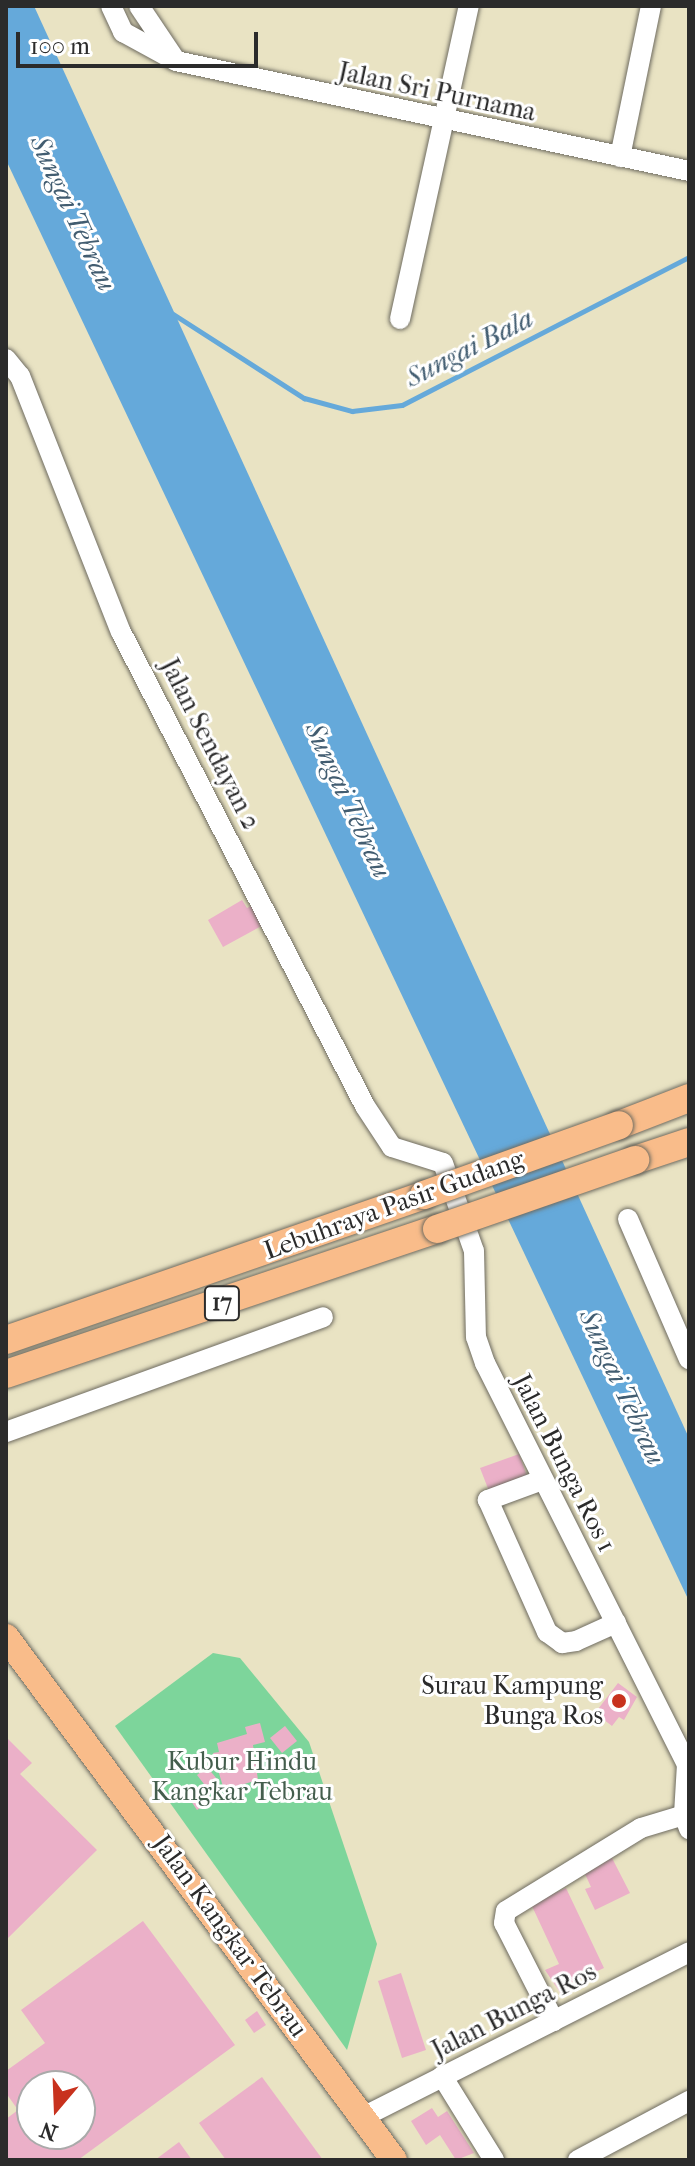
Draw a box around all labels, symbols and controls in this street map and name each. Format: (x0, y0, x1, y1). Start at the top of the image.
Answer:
scale bar (20, 16, 262, 66)
text: 100 m (30, 32, 90, 60)
street label: Jalan Sri Purnama (335, 56, 539, 128)
water label: Sungai Tebrau (22, 130, 124, 296)
water label: Sungai Bala (399, 301, 539, 395)
street label: Jalan Sendayan 2 (153, 653, 267, 835)
water label: Sungai Tebrau (297, 717, 399, 883)
street label: Lebuhraya Pasir Gudang (260, 1143, 528, 1267)
road number: 17 (202, 1283, 242, 1323)
water label: Sungai Tebrau (571, 1304, 673, 1470)
street label: Jalan Bunga Ros 1 (506, 1369, 622, 1557)
place label: Surau Kampung Bunga Ros (421, 1670, 603, 1732)
marker: Surau Kampung Bunga Ros (610, 1692, 628, 1710)
park label: Kubur Hindu Kangkar Tebrau (151, 1746, 333, 1808)
street label: Jalan Kangkar Tebrau (146, 1829, 314, 2043)
street label: Jalan Bunga Ros (426, 1956, 602, 2066)
north arrow (16, 2070, 96, 2150)
text: N (37, 2116, 61, 2146)

